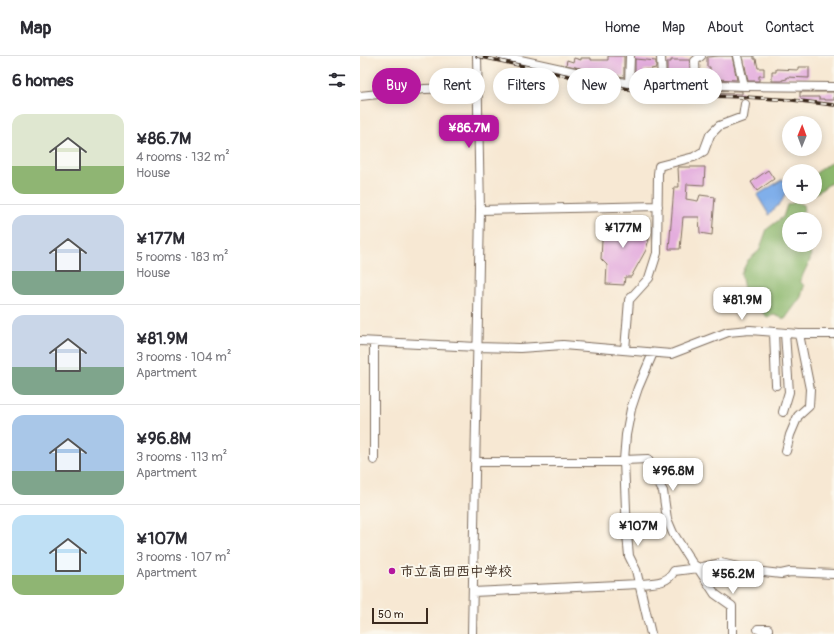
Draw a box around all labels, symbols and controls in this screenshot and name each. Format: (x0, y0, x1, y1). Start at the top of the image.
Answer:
text: Map (20, 16, 51, 40)
text: Home (605, 19, 640, 36)
text: Map (662, 19, 685, 36)
text: About (707, 19, 743, 36)
text: Contact (765, 19, 814, 36)
chip: Buy (372, 68, 421, 104)
chip: Rent (429, 68, 485, 104)
chip: Filters (493, 68, 559, 104)
chip: New (567, 68, 621, 104)
chip: Apartment (629, 68, 722, 104)
icon: filters (326, 69, 348, 91)
text: 6 homes (12, 70, 73, 91)
pin: ¥86.7M (436, 115, 502, 149)
north arrow (782, 116, 822, 156)
map controls (782, 116, 822, 252)
text: ¥86.7M (448, 120, 490, 136)
text: ¥86.7M (136, 128, 191, 149)
icon: home (44, 130, 92, 178)
text: 4 rooms · 132 m² (136, 149, 230, 165)
button: + (782, 164, 822, 204)
text: House (136, 165, 170, 181)
button: − (782, 212, 822, 252)
pin: ¥177M (595, 215, 651, 249)
text: ¥177M (604, 220, 642, 236)
text: ¥177M (136, 228, 185, 249)
icon: home (44, 231, 92, 279)
text: 5 rooms · 183 m² (136, 249, 229, 265)
text: House (136, 265, 170, 281)
pin: ¥81.9M (709, 287, 775, 321)
text: ¥81.9M (722, 292, 762, 308)
text: ¥81.9M (136, 328, 188, 349)
icon: home (44, 331, 92, 379)
text: 3 rooms · 104 m² (136, 349, 231, 365)
text: Apartment (136, 365, 197, 381)
text: ¥96.8M (136, 428, 191, 449)
icon: home (44, 431, 92, 479)
text: 3 rooms · 113 m² (136, 449, 227, 465)
pin: ¥96.8M (640, 458, 706, 492)
text: ¥96.8M (652, 463, 694, 479)
text: Apartment (136, 465, 197, 481)
pin: ¥107M (610, 513, 666, 547)
text: ¥107M (618, 518, 658, 534)
text: ¥107M (136, 528, 187, 549)
icon: home (44, 531, 92, 579)
text: 3 rooms · 107 m² (136, 549, 231, 565)
pin: ¥56.2M (700, 561, 766, 595)
place label: 市立高田西中学校 (400, 563, 512, 580)
text: Apartment (136, 565, 197, 581)
marker: 市立高田西中学校 (387, 566, 397, 576)
text: ¥56.2M (711, 566, 755, 582)
scale bar (372, 606, 428, 625)
text: 50 m (378, 608, 404, 621)

